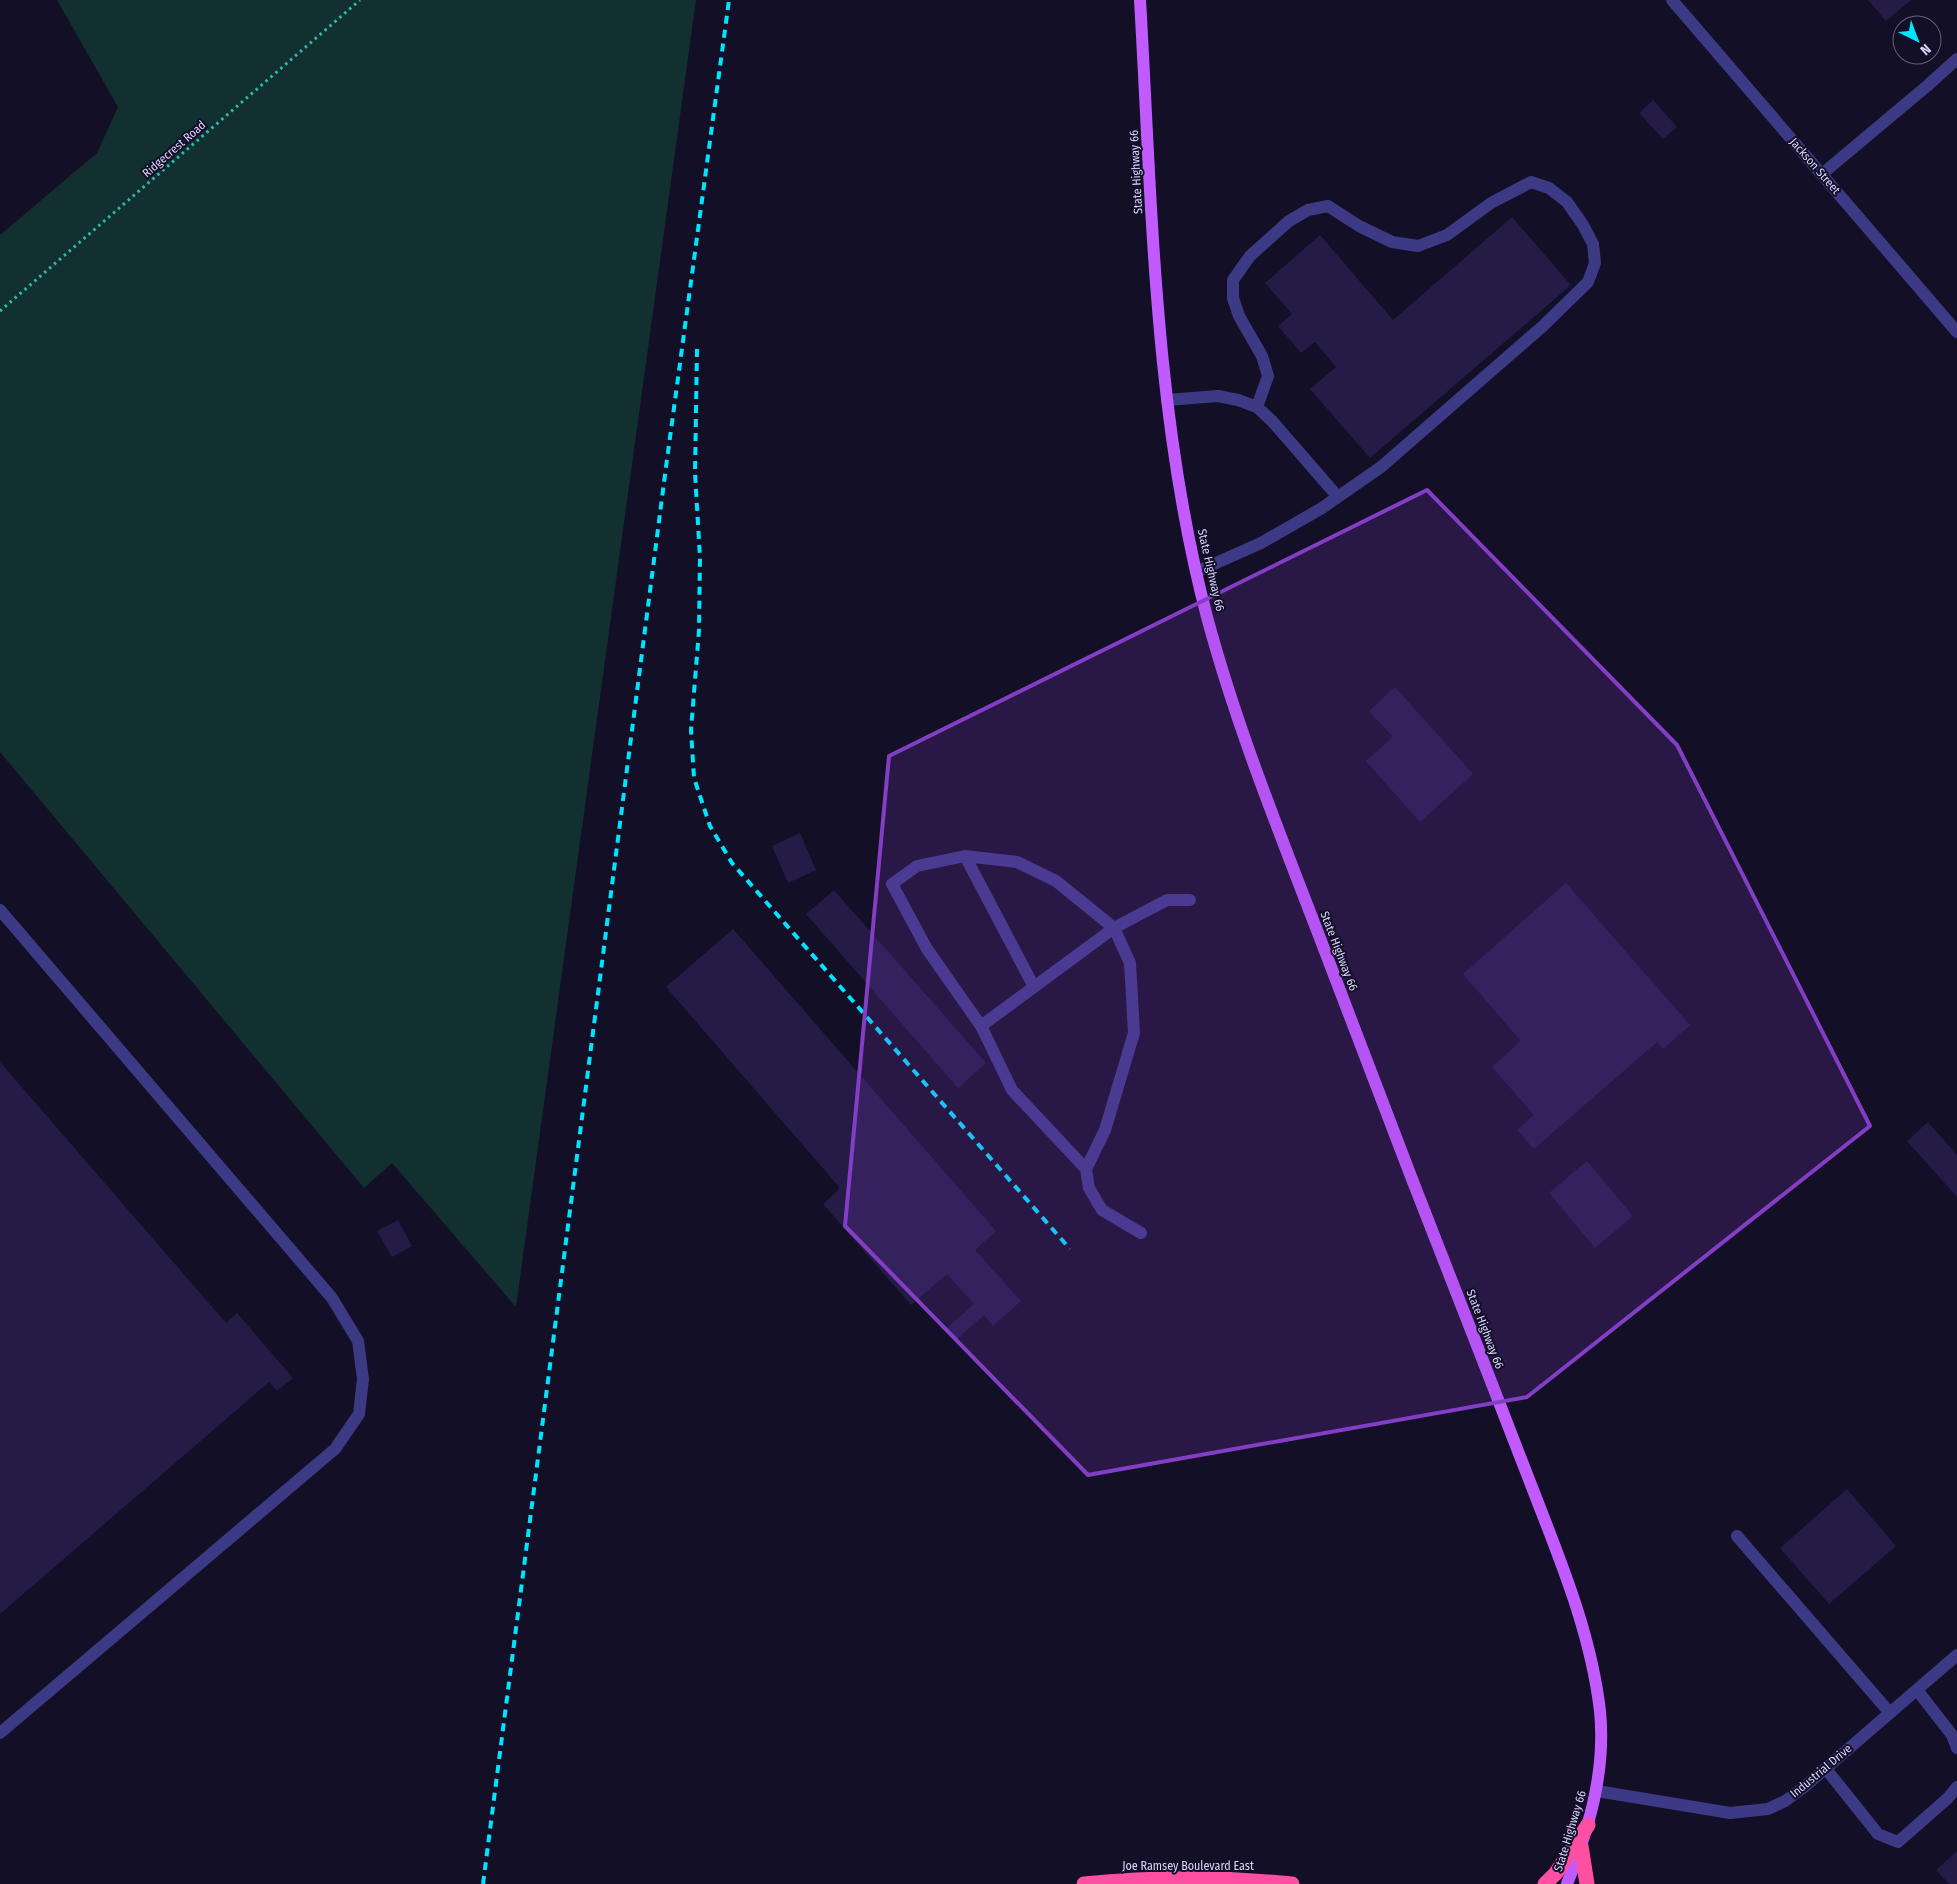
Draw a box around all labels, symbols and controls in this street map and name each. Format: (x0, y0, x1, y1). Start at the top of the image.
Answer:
north arrow (1892, 15, 1942, 65)
text: N (1917, 40, 1934, 58)
street label: Ridgecrest Road (140, 118, 208, 180)
street label: State Highway 66 (1127, 130, 1145, 214)
street label: Jackson Street (1787, 135, 1843, 197)
street label: State Highway 66 (1195, 528, 1227, 612)
street label: State Highway 66 (1317, 909, 1361, 993)
street label: State Highway 66 (1463, 1287, 1507, 1371)
street label: Industrial Drive (1788, 1741, 1855, 1801)
street label: State Highway 66 (1551, 1789, 1589, 1873)
street label: Joe Ramsey Boulevard East (1122, 1859, 1254, 1873)

